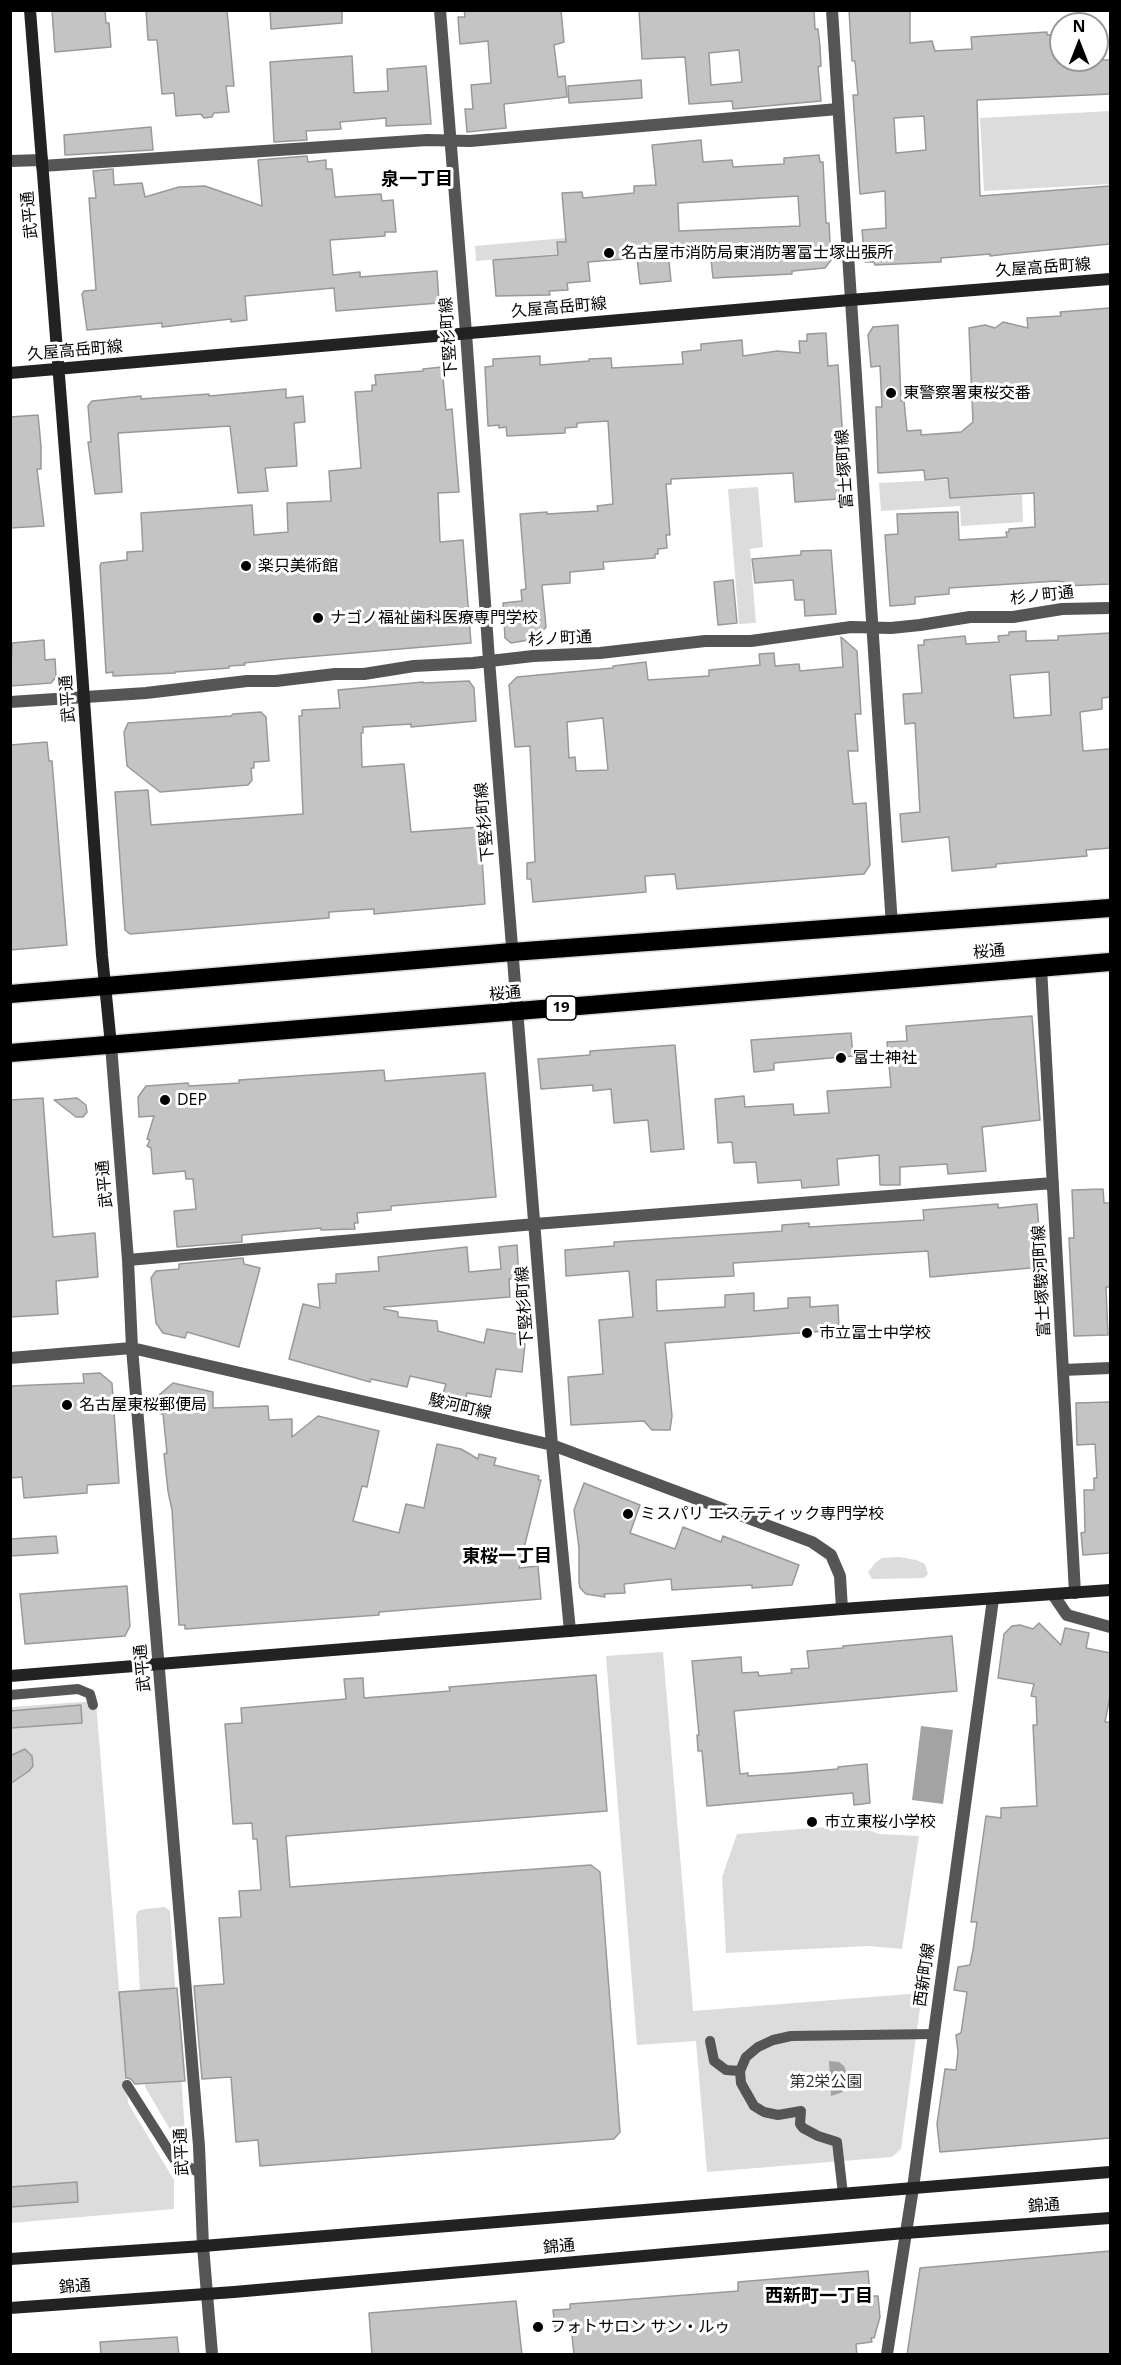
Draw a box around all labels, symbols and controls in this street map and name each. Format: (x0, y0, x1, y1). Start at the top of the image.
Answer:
north arrow (1049, 12, 1109, 72)
text: N (1072, 15, 1086, 37)
district label: 泉一丁目 (381, 169, 453, 191)
street label: 武平通 (18, 190, 42, 240)
place label: 名古屋市消防局東消防署富士塚出張所 (621, 243, 893, 263)
marker: 名古屋市消防局東消防署富士塚出張所 (602, 246, 616, 260)
street label: 久屋高岳町線 (994, 255, 1092, 281)
street label: 久屋高岳町線 (510, 294, 608, 322)
street label: 下竪杉町線 (437, 296, 461, 378)
street label: 久屋高岳町線 (26, 337, 124, 365)
place label: 東警察署東桜交番 (903, 383, 1031, 403)
marker: 東警察署東桜交番 (884, 386, 898, 400)
street label: 富士塚町線 (833, 428, 857, 510)
place label: 楽只美術館 (258, 556, 338, 576)
marker: 楽只美術館 (239, 559, 253, 573)
street label: 杉ノ町通 (1009, 583, 1075, 609)
place label: ナゴノ福祉歯科医療専門学校 (330, 608, 538, 628)
marker: ナゴノ福祉歯科医療専門学校 (311, 611, 325, 625)
street label: 杉ノ町通 (528, 628, 592, 650)
street label: 武平通 (57, 674, 79, 724)
street label: 下竪杉町線 (472, 781, 498, 863)
street label: 桜通 (972, 941, 1006, 963)
street label: 桜通 (488, 983, 522, 1005)
road number: 19 (546, 996, 576, 1020)
place label: 富士神社 (853, 1048, 917, 1068)
marker: 富士神社 (834, 1051, 848, 1065)
place label: DEP (177, 1090, 207, 1110)
marker: DEP (158, 1093, 172, 1107)
street label: 武平通 (93, 1159, 117, 1209)
street label: 富士塚駿河町線 (1029, 1225, 1055, 1337)
street label: 下竪杉町線 (513, 1265, 537, 1347)
place label: 市立冨士中学校 (819, 1323, 931, 1343)
marker: 市立冨士中学校 (800, 1326, 814, 1340)
street label: 駿河町線 (427, 1390, 493, 1424)
place label: 名古屋東桜郵便局 (79, 1395, 207, 1415)
marker: 名古屋東桜郵便局 (60, 1398, 74, 1412)
place label: ミスパリ エステティック専門学校 (640, 1504, 884, 1524)
marker: ミスパリ エステティック専門学校 (621, 1507, 635, 1521)
district label: 東桜一丁目 (462, 1546, 552, 1568)
street label: 武平通 (131, 1643, 155, 1693)
place label: 市立東桜小学校 (824, 1812, 936, 1832)
marker: 市立東桜小学校 (805, 1815, 819, 1829)
street label: 西新町線 (911, 1942, 939, 2008)
park label: 第2栄公園 (789, 2072, 863, 2092)
street label: 武平通 (171, 2128, 193, 2176)
street label: 錦通 (1027, 2195, 1061, 2217)
street label: 錦通 (542, 2236, 576, 2258)
street label: 錦通 (58, 2276, 92, 2298)
district label: 西新町一丁目 (765, 2286, 873, 2308)
place label: フォトサロン サン・ルゥ (550, 2317, 730, 2337)
marker: フォトサロン サン・ルゥ (531, 2320, 545, 2334)

